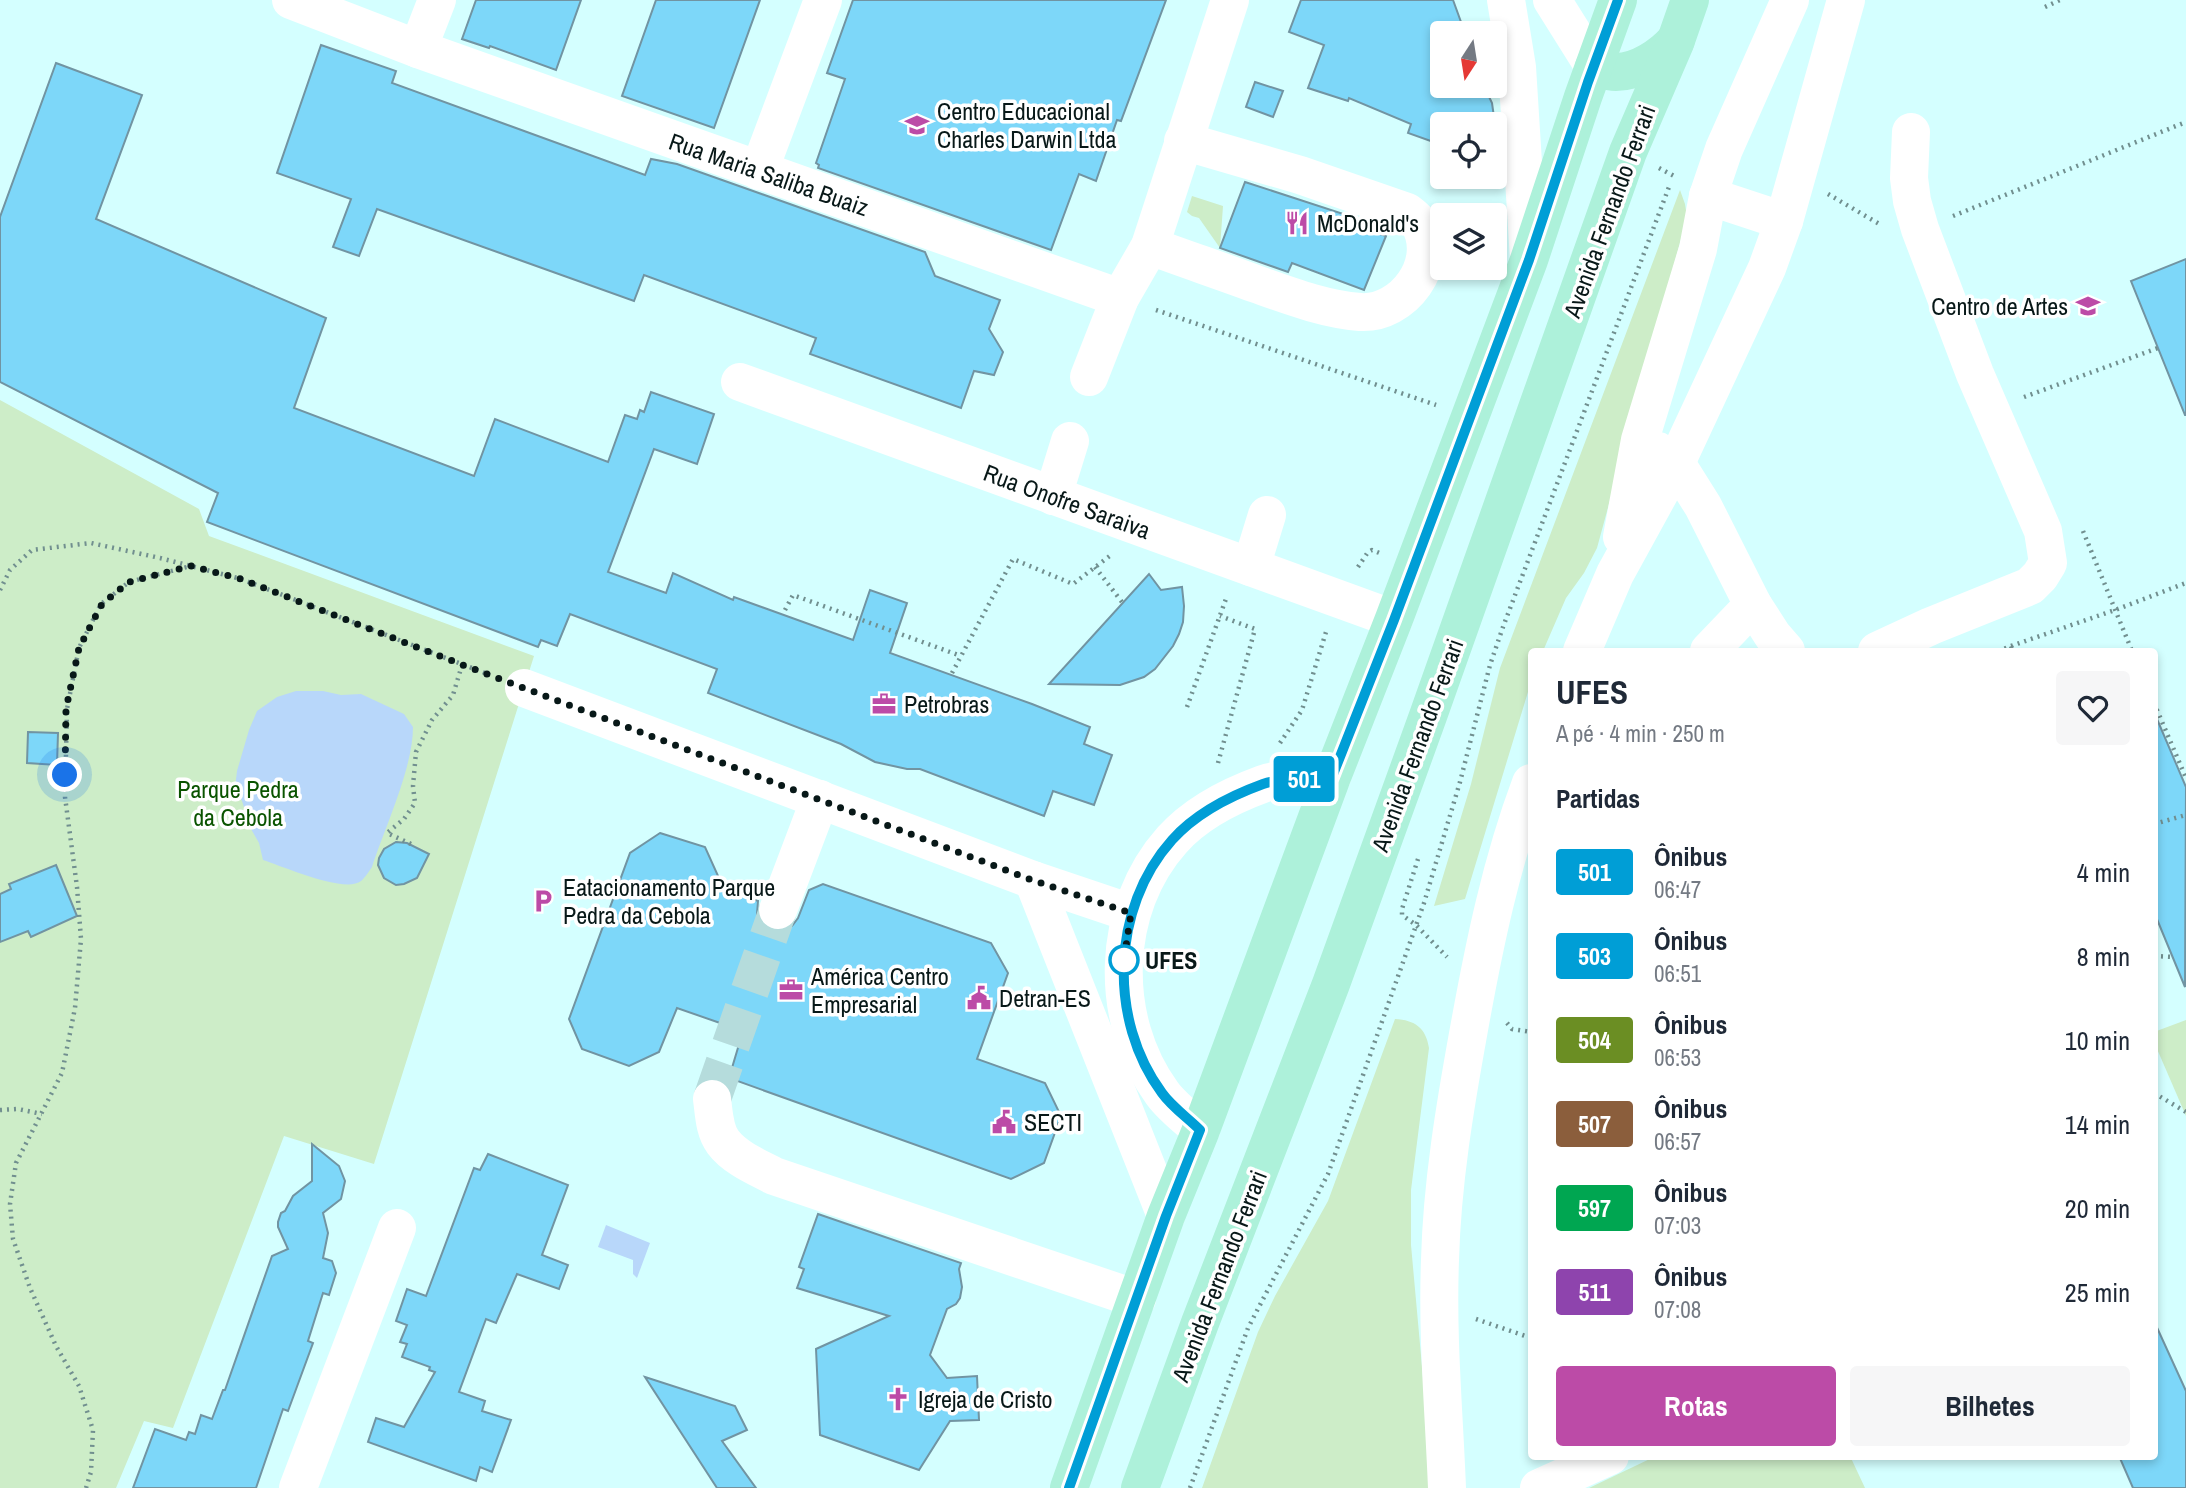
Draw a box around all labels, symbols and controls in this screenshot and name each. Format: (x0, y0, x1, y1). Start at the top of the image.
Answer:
north arrow (1430, 21, 1507, 98)
map controls (1430, 21, 1507, 280)
place label: Centro Educacional Charles Darwin Ltda (937, 95, 1116, 155)
street label: Avenida Fernando Ferrari (1555, 100, 1662, 323)
school or university icon: Centro Educacional Charles Darwin Ltda (903, 111, 931, 139)
button: locate (1430, 112, 1507, 189)
street label: Rua Maria Saliba Buaiz (665, 125, 873, 223)
button: layers (1430, 203, 1507, 280)
place label: McDonald's (1317, 207, 1419, 239)
restaurant icon: McDonald's (1283, 209, 1311, 237)
place label: Centro de Artes (1931, 290, 2068, 322)
school or university icon: Centro de Artes (2074, 292, 2102, 320)
street label: Rua Onofre Saraiva (979, 456, 1155, 546)
street label: Avenida Fernando Ferrari (1363, 634, 1470, 857)
text: UFES (1556, 670, 1628, 714)
button: heart (2056, 671, 2130, 745)
place label: Petrobras (904, 688, 989, 720)
office icon: Petrobras (870, 690, 898, 718)
text: A pé · 4 min · 250 m (1556, 718, 1725, 749)
line badge: 501 (1264, 756, 1344, 802)
your location (47, 757, 82, 792)
text: 501 (1288, 763, 1320, 795)
park label: Parque Pedra da Cebola (177, 773, 299, 833)
text: Partidas (1556, 781, 1640, 816)
text: Ônibus (1654, 839, 1727, 874)
text: 4 min (2077, 855, 2130, 890)
text: 501 (1578, 856, 1611, 888)
place label: Eatacionamento Parque Pedra da Cebola (563, 871, 775, 931)
text: 06:47 (1654, 874, 1701, 905)
parking icon: Eatacionamento Parque Pedra da Cebola (529, 887, 557, 915)
text: Ônibus (1654, 923, 1727, 958)
text: 8 min (2077, 939, 2130, 974)
text: 503 (1578, 940, 1611, 972)
place label: UFES (1145, 944, 1198, 976)
marker: UFES (1109, 945, 1139, 975)
text: 06:51 (1654, 958, 1701, 989)
place label: América Centro Empresarial (810, 960, 949, 1020)
office icon: América Centro Empresarial (777, 976, 805, 1004)
place label: Detran-ES (999, 982, 1091, 1014)
public building icon: Detran-ES (965, 984, 993, 1012)
text: Ônibus (1654, 1007, 1727, 1042)
text: 10 min (2065, 1023, 2130, 1058)
text: 504 (1578, 1024, 1611, 1056)
text: 06:53 (1654, 1042, 1701, 1073)
text: Ônibus (1654, 1091, 1727, 1126)
place label: SECTI (1024, 1106, 1082, 1138)
text: 14 min (2065, 1107, 2130, 1142)
public building icon: SECTI (990, 1108, 1018, 1136)
text: 507 (1578, 1108, 1611, 1140)
text: 06:57 (1654, 1126, 1701, 1157)
street label: Avenida Fernando Ferrari (1164, 1166, 1274, 1387)
text: Ônibus (1654, 1175, 1727, 1210)
text: 20 min (2065, 1191, 2130, 1226)
text: 597 (1578, 1192, 1611, 1224)
text: 07:03 (1654, 1210, 1701, 1241)
text: Ônibus (1654, 1259, 1727, 1294)
text: 25 min (2065, 1275, 2130, 1310)
text: 511 (1579, 1276, 1610, 1308)
text: 07:08 (1654, 1294, 1701, 1325)
button: Rotas (1556, 1366, 1836, 1446)
button: Bilhetes (1850, 1366, 2130, 1446)
place label: Igreja de Cristo (918, 1383, 1053, 1415)
church icon: Igreja de Cristo (884, 1385, 912, 1413)

